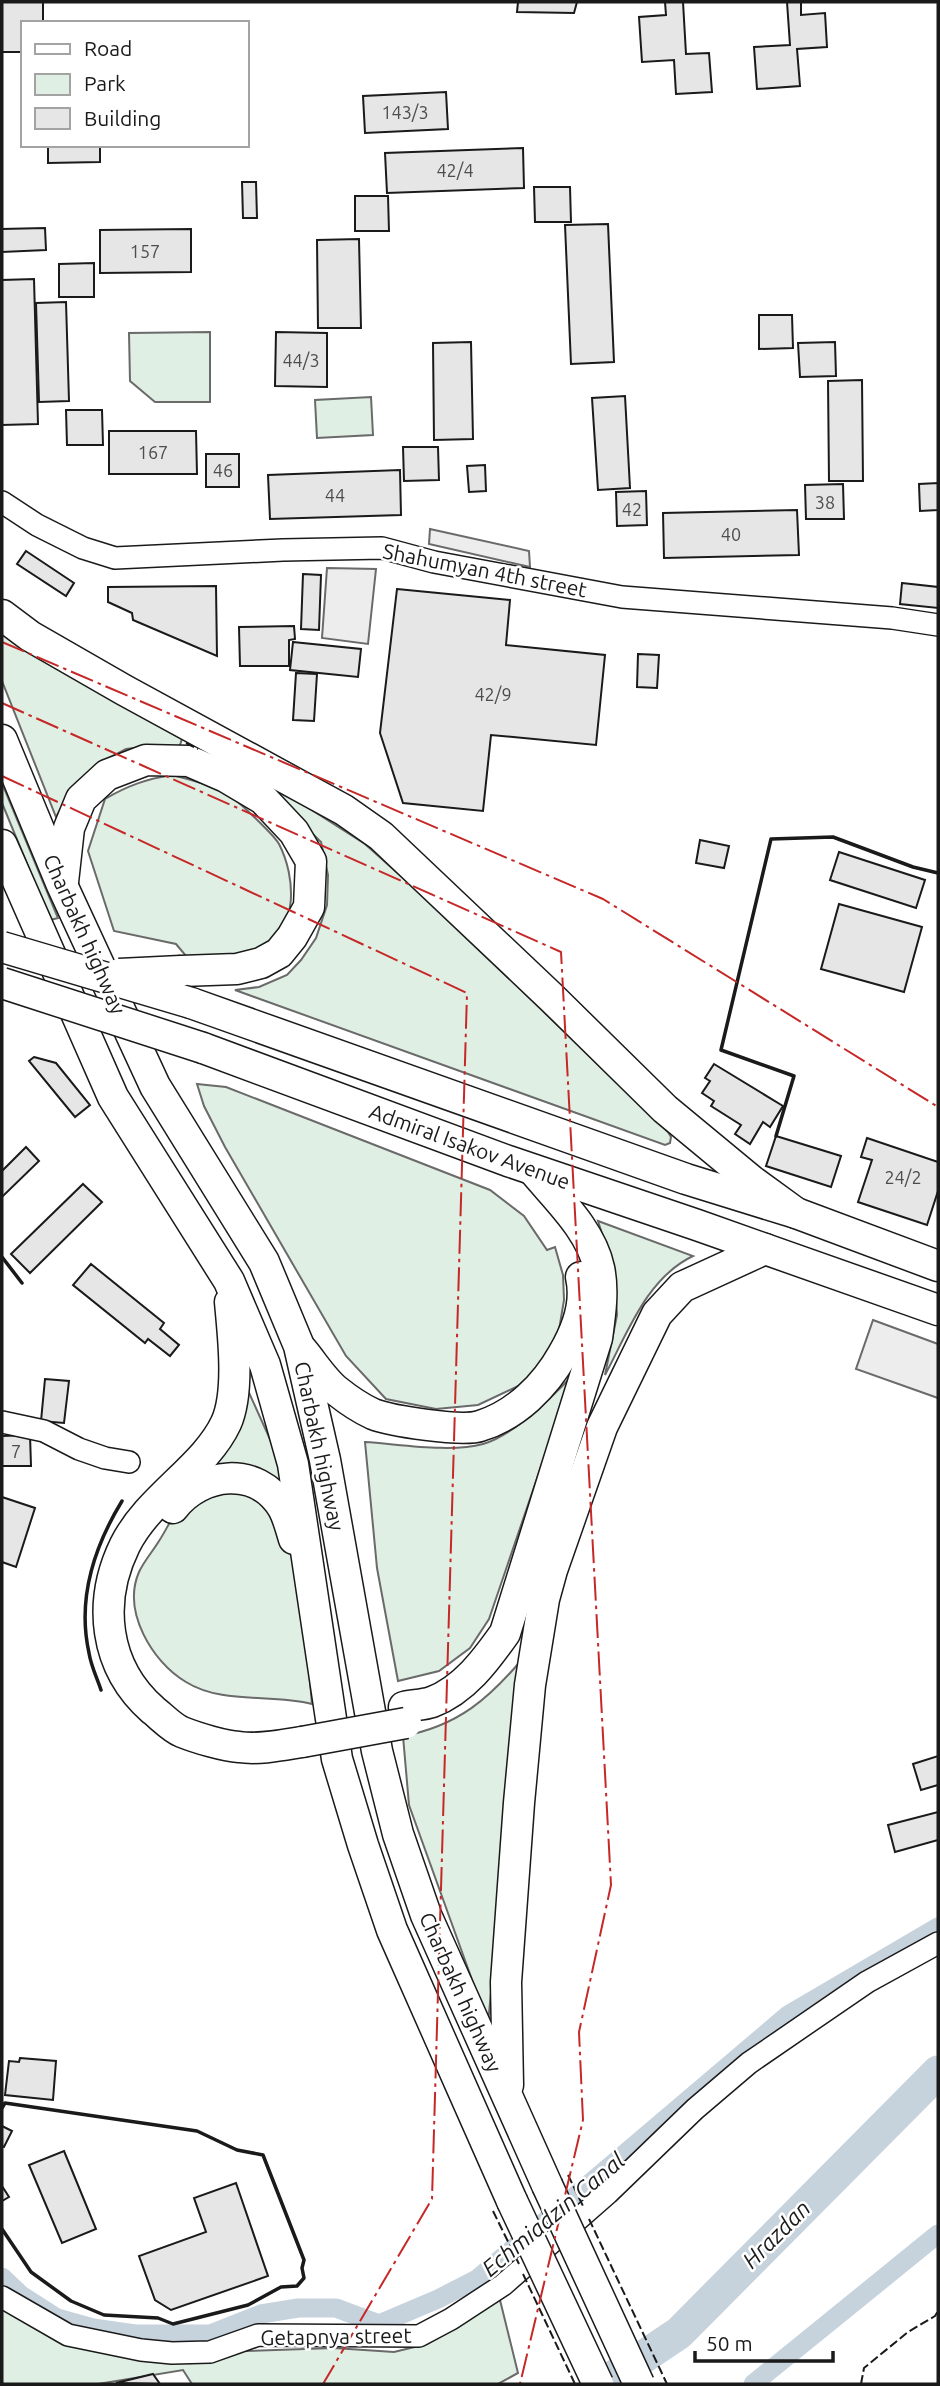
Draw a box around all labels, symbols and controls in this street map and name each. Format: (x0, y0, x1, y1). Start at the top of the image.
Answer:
legend (21, 21, 248, 147)
text: Road (84, 36, 132, 60)
text: Park (84, 71, 126, 95)
house number: 143/3 (381, 102, 429, 122)
text: Building (84, 106, 161, 130)
house number: 42/4 (436, 160, 474, 180)
house number: 157 (130, 241, 160, 261)
house number: 44/3 (282, 350, 320, 370)
house number: 167 (138, 442, 168, 462)
house number: 46 (213, 460, 233, 480)
house number: 44 (325, 485, 345, 505)
house number: 38 (815, 492, 835, 512)
house number: 42 (622, 499, 642, 519)
house number: 40 (721, 524, 741, 544)
street label: Shahumyan 4th street (381, 538, 589, 602)
house number: 42/9 (474, 684, 512, 704)
street label: Charbakh highway (39, 850, 131, 1018)
street label: Admiral Isakov Avenue (366, 1099, 574, 1193)
house number: 24/2 (884, 1167, 922, 1187)
street label: Charbakh highway (290, 1359, 350, 1533)
house number: 7 (11, 1441, 21, 1461)
street label: Charbakh highway (415, 1908, 507, 2076)
water label: Echmiadzin Canal (477, 2147, 630, 2281)
water label: Hrazdan (737, 2195, 815, 2273)
scale bar (695, 2320, 833, 2364)
street label: Getapnya street (260, 2323, 412, 2349)
text: 50 m (706, 2331, 753, 2355)

